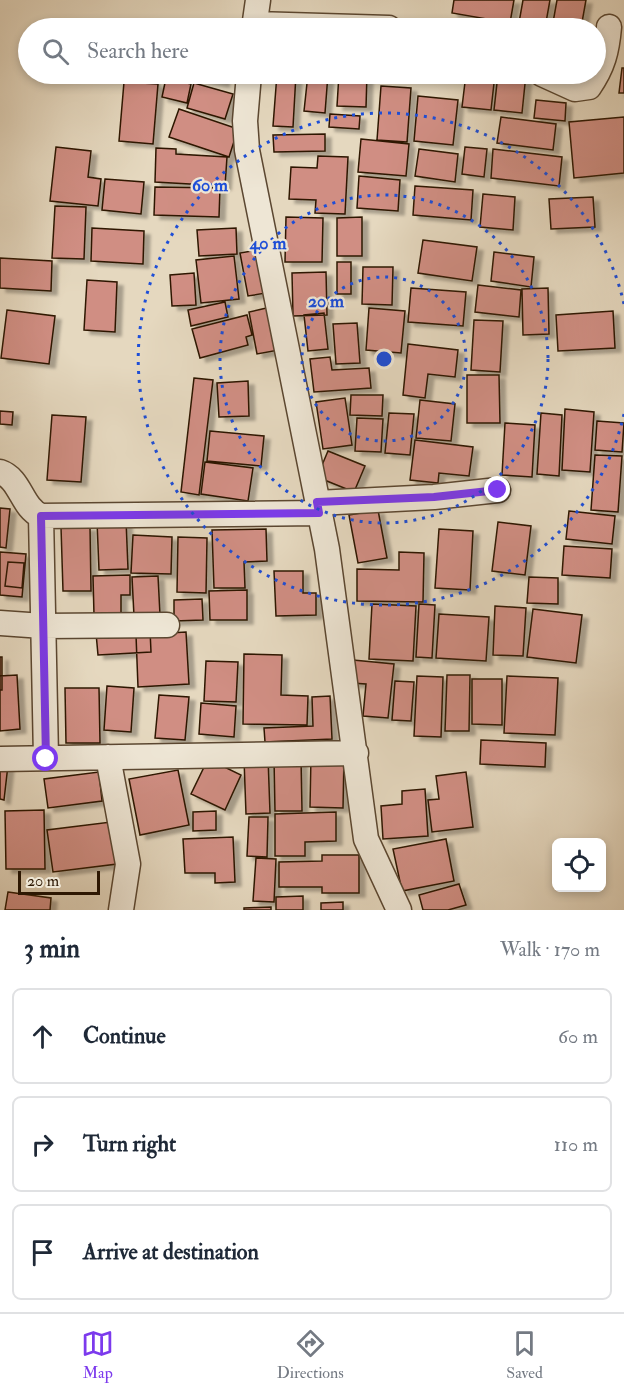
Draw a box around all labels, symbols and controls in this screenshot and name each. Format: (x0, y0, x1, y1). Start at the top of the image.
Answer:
search box (18, 18, 606, 84)
icon: search (39, 35, 72, 68)
text: Search here (87, 37, 189, 65)
text: 60 m (192, 174, 229, 197)
text: 40 m (249, 232, 287, 255)
text: 20 m (308, 290, 345, 313)
centre of rings (374, 349, 394, 369)
route end (484, 476, 510, 502)
route start (32, 745, 58, 771)
map controls (552, 838, 606, 892)
button: locate (552, 838, 606, 892)
scale bar (18, 868, 100, 896)
text: 20 m (27, 871, 59, 891)
text: 3 min (24, 933, 80, 965)
text: Walk · 170 m (500, 937, 600, 962)
icon: ahead (26, 1020, 59, 1053)
text: Continue (83, 1022, 166, 1050)
text: 60 m (558, 1024, 598, 1049)
icon: right (26, 1128, 59, 1161)
text: Turn right (83, 1130, 176, 1158)
text: 110 m (554, 1132, 598, 1157)
icon: arrive (26, 1236, 59, 1269)
text: Arrive at destination (83, 1238, 259, 1266)
tab: Map (81, 1327, 114, 1383)
tab: Directions (277, 1327, 344, 1383)
tab: Saved (506, 1327, 543, 1383)

